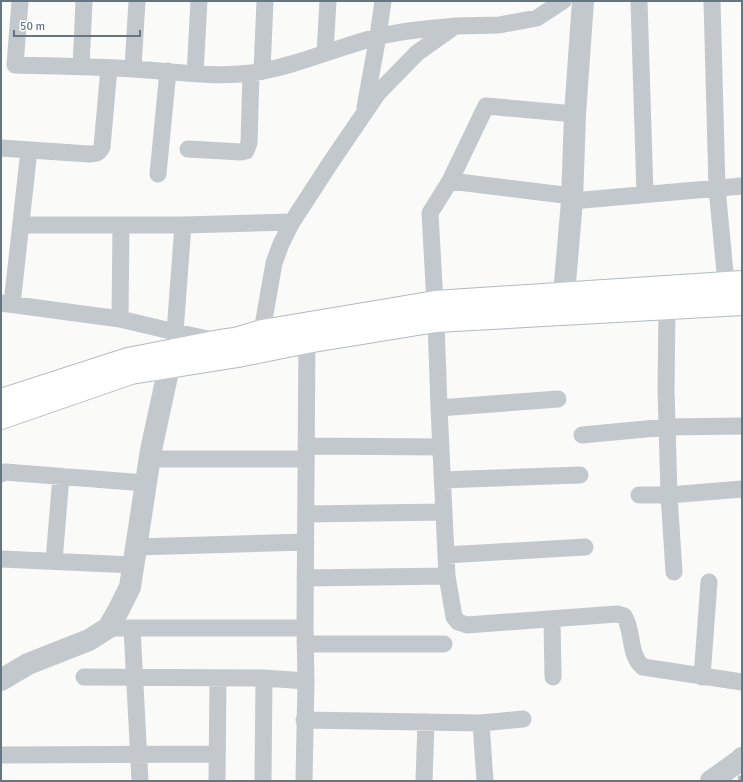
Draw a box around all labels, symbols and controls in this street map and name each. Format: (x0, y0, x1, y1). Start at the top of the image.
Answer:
scale bar (14, 12, 140, 38)
text: 50 m (20, 19, 45, 34)

